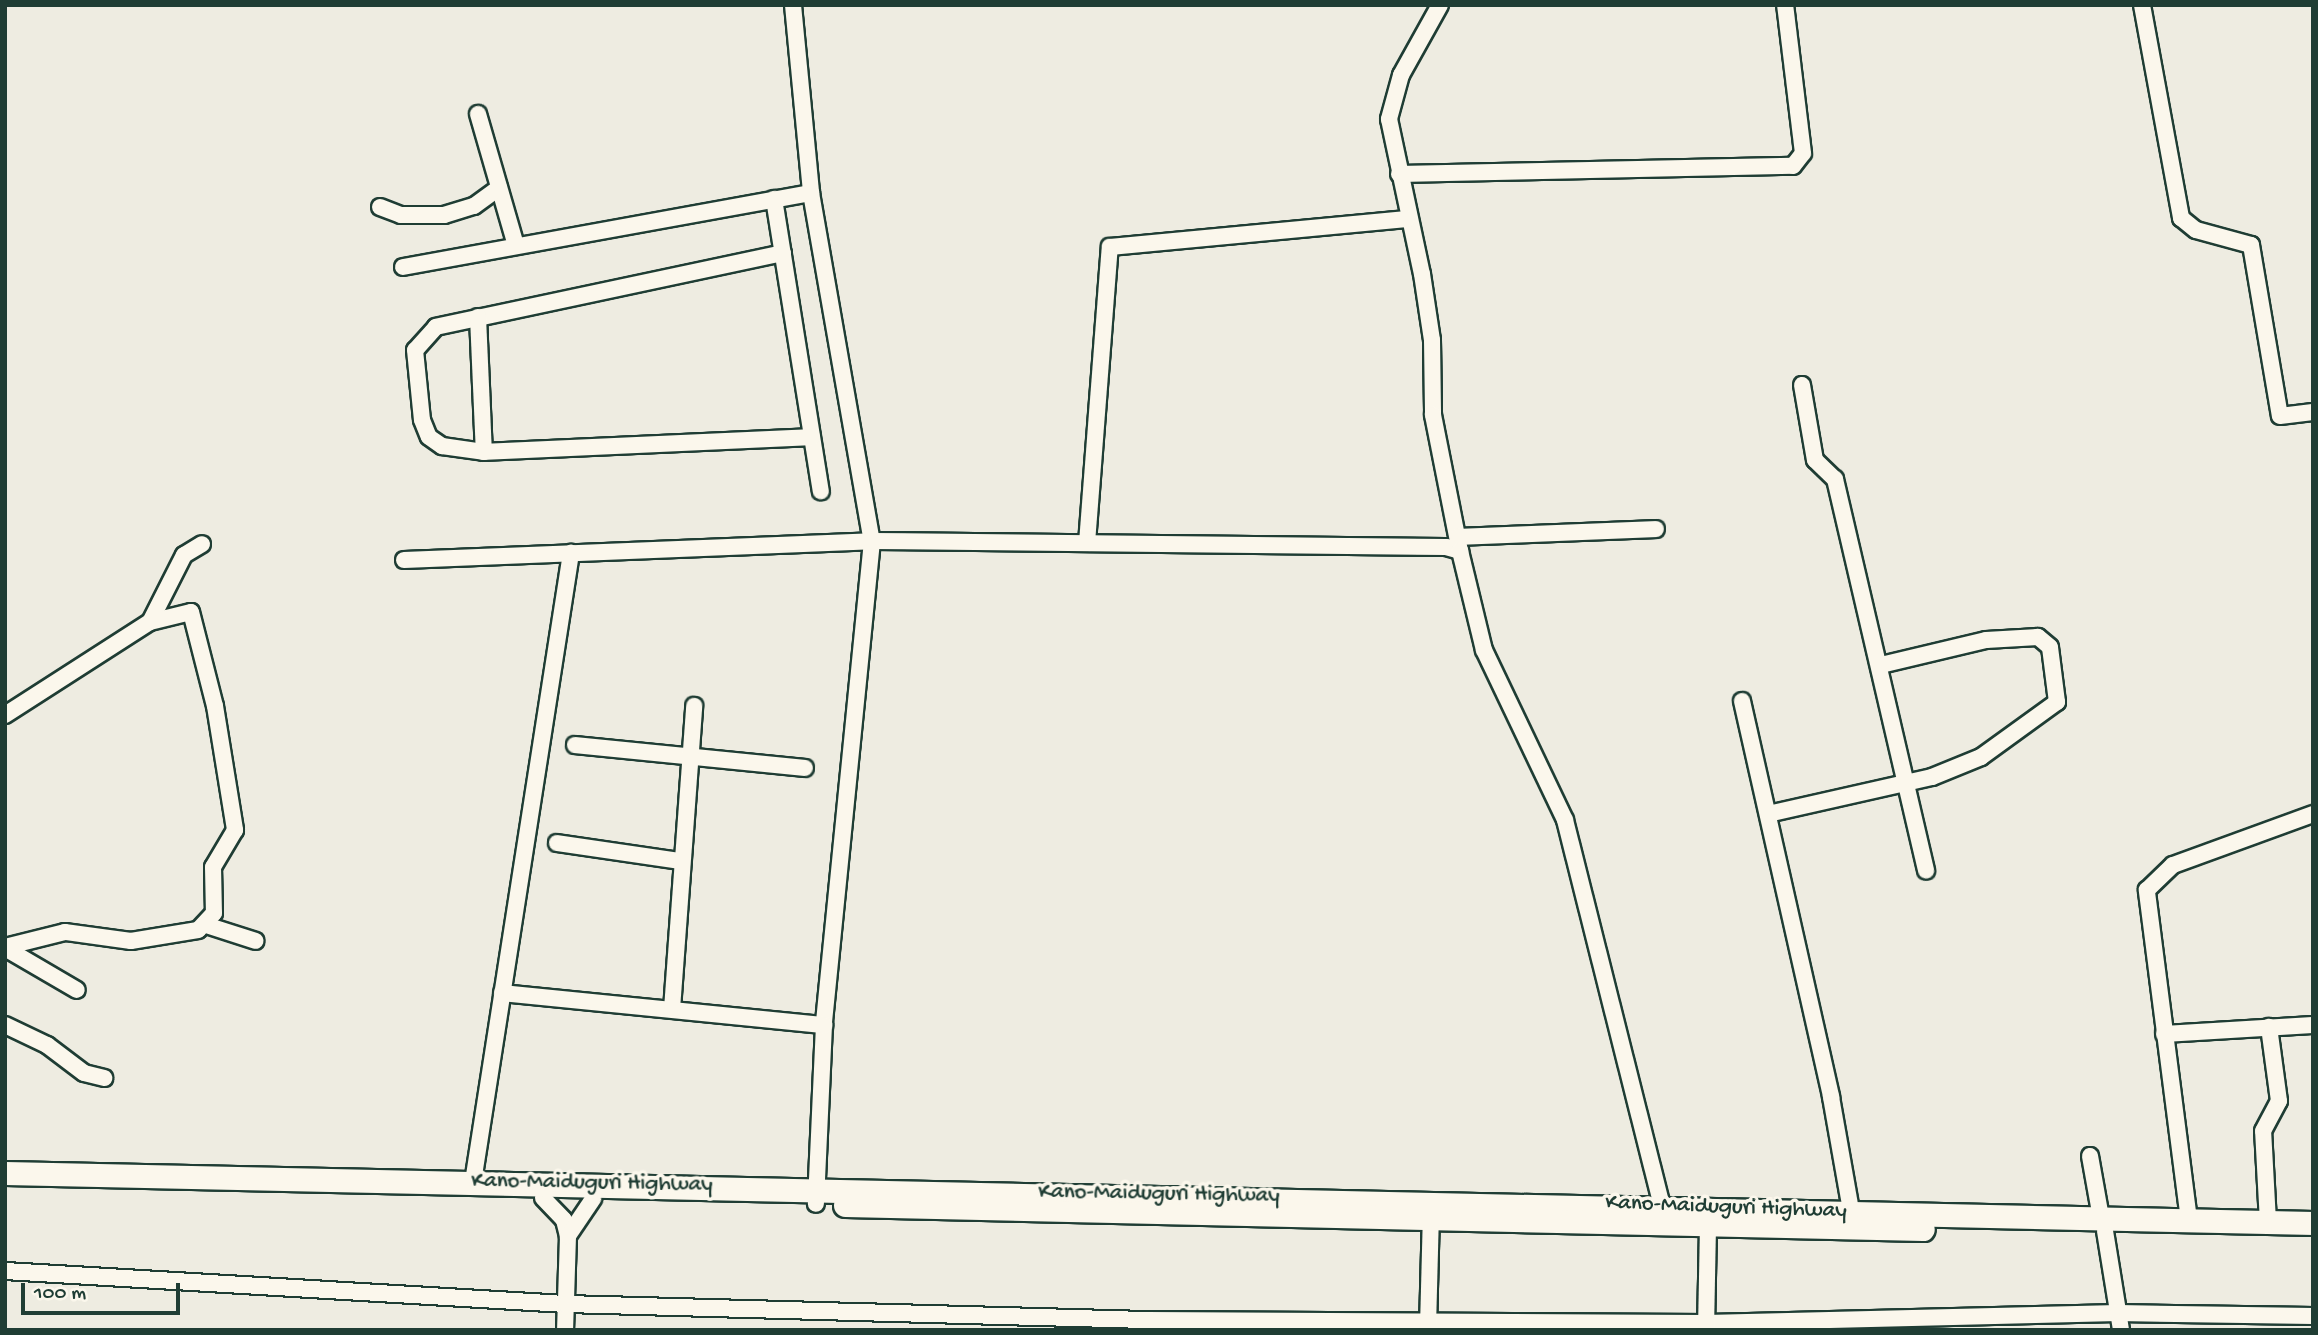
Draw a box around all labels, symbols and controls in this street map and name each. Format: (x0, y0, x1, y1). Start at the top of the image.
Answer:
street label: Kano-Maiduguri Highway (471, 1168, 713, 1200)
street label: Kano-Maiduguri Highway (1038, 1179, 1280, 1211)
street label: Kano-Maiduguri Highway (1605, 1190, 1847, 1226)
scale bar (24, 1268, 184, 1312)
text: 100 m (34, 1282, 86, 1307)

